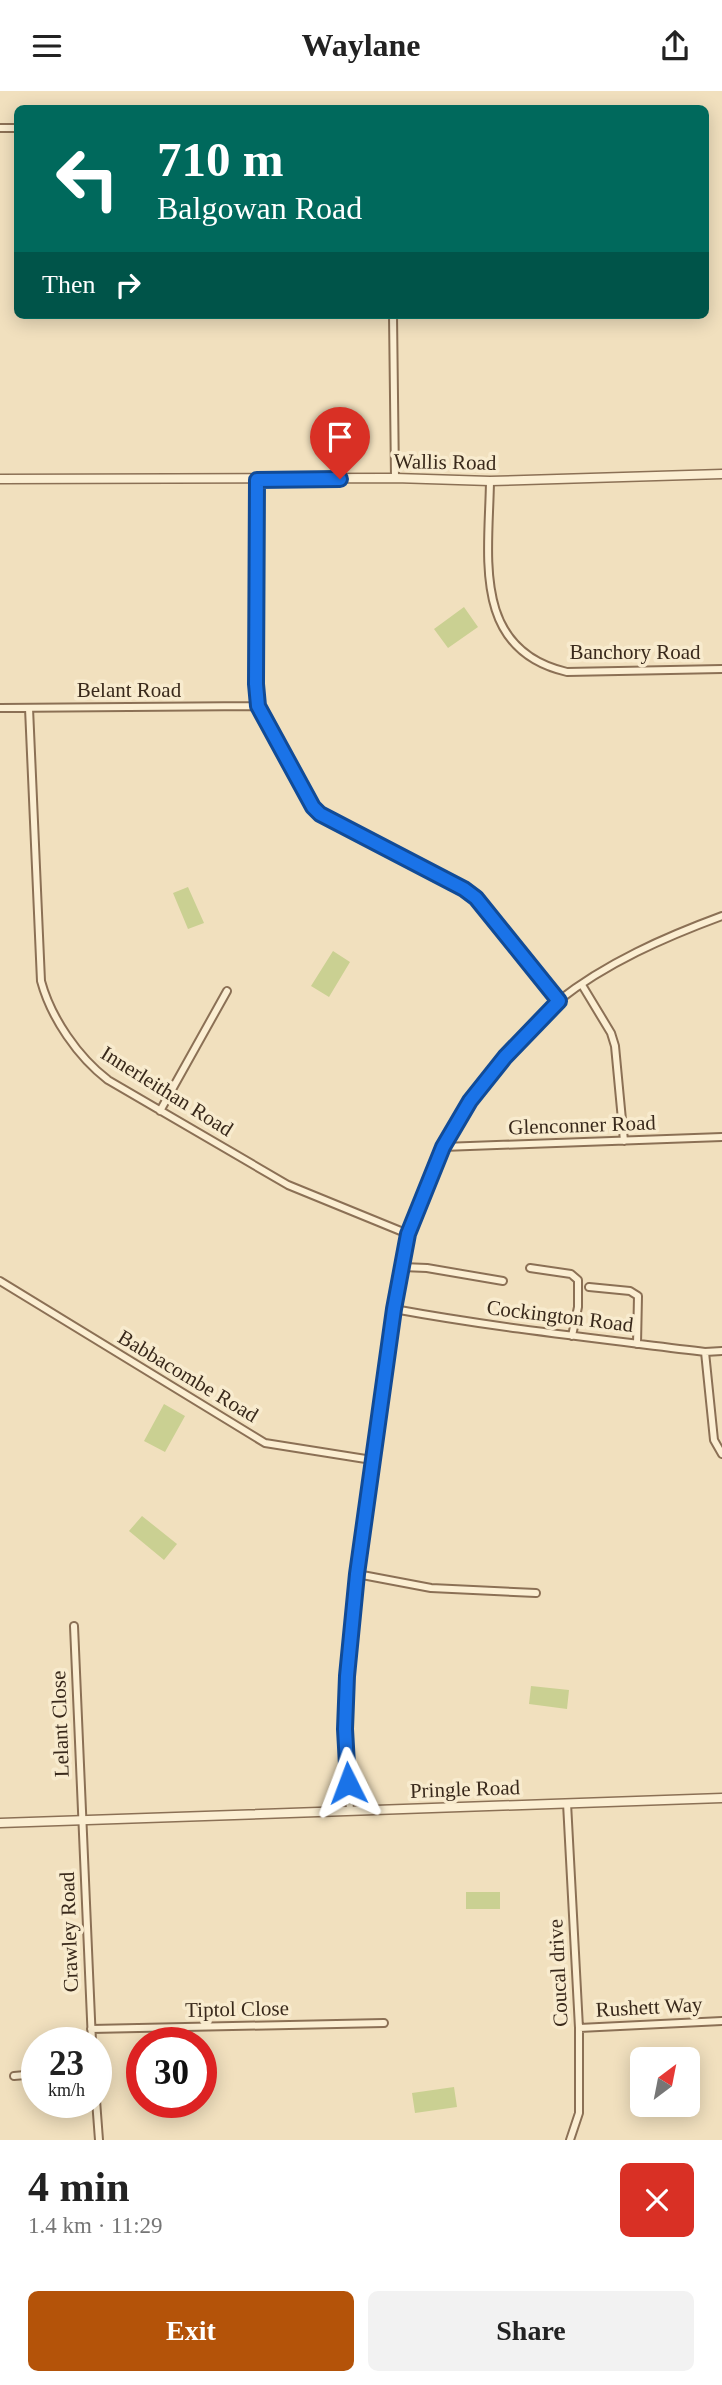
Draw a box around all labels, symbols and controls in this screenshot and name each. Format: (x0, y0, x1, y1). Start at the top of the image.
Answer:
icon: menu (28, 27, 66, 65)
text: Waylane (301, 27, 421, 63)
icon: share (656, 27, 694, 65)
text: 710 m (157, 132, 284, 187)
icon: left (42, 133, 133, 224)
text: Balgowan Road (157, 190, 362, 226)
icon: right (109, 266, 147, 304)
text: Then (42, 270, 95, 299)
pin (310, 407, 370, 479)
icon: arrive (321, 418, 359, 456)
street label: Wallis Road (393, 449, 497, 475)
street label: Banchory Road (569, 640, 701, 664)
street label: Belant Road (77, 678, 182, 702)
street label: Innerleithan Road (97, 1041, 238, 1141)
street label: Glenconner Road (508, 1110, 657, 1140)
street label: Cockington Road (485, 1295, 635, 1337)
street label: Babbacombe Road (114, 1325, 263, 1428)
street label: Lelant Close (46, 1670, 74, 1778)
position arrow (311, 1746, 385, 1820)
street label: Pringle Road (409, 1775, 521, 1803)
street label: Crawley Road (55, 1871, 83, 1993)
street label: Coucal drive (543, 1919, 573, 2027)
street label: Rushett Way (595, 1992, 704, 2022)
street label: Tiptol Close (185, 1996, 289, 2022)
speed limit sign: 30 (126, 2027, 217, 2118)
text: 23 (49, 2044, 84, 2083)
north arrow (630, 2047, 700, 2117)
map controls (630, 2047, 700, 2117)
text: km/h (48, 2080, 85, 2100)
button: close (620, 2163, 694, 2237)
text: 4 min (28, 2164, 130, 2210)
text: 1.4 km · 11:29 (28, 2213, 163, 2238)
button: Exit (28, 2291, 354, 2371)
button: Share (368, 2291, 694, 2371)

